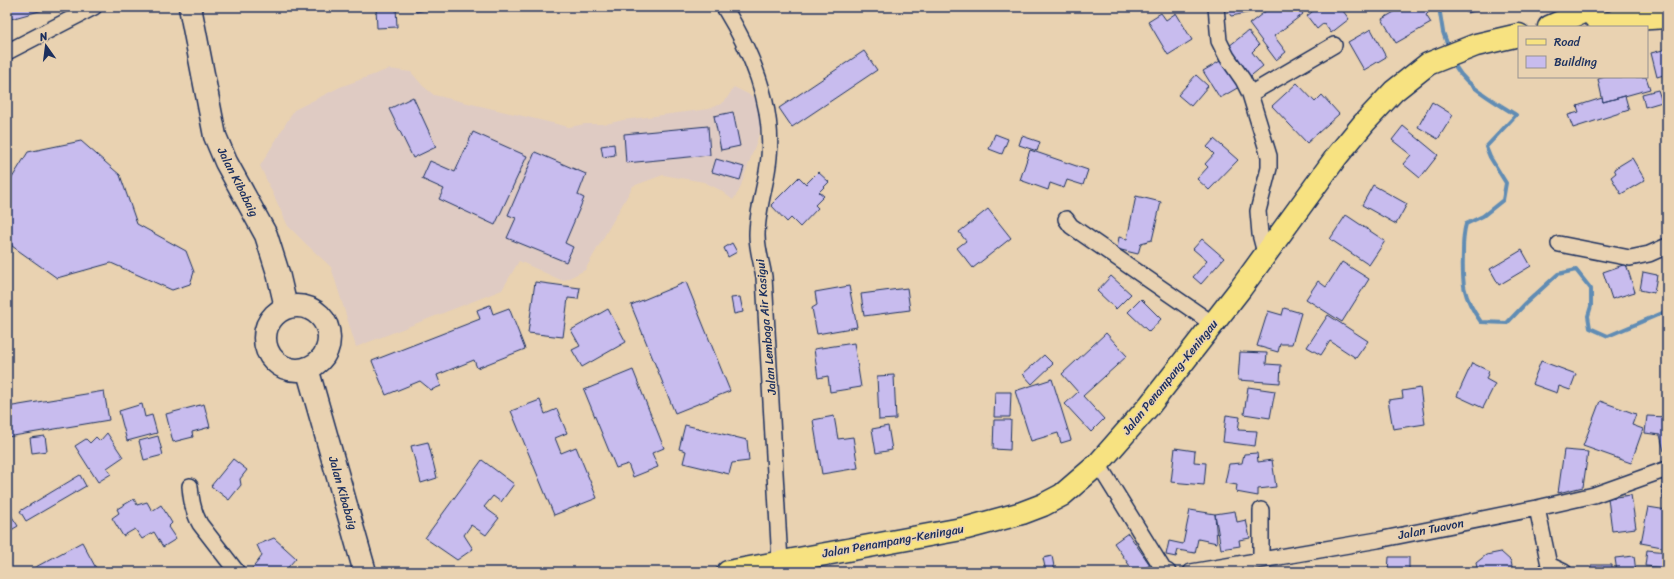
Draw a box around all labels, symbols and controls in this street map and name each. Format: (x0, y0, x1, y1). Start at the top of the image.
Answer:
north arrow (26, 26, 66, 66)
legend (1518, 26, 1648, 78)
text: N (37, 27, 50, 47)
text: Road (1554, 31, 1581, 53)
text: Building (1554, 51, 1597, 73)
street label: Jalan Kibabaig (211, 142, 265, 221)
street label: Jalan Lembaga Air Kasigui (749, 258, 783, 397)
street label: Jalan Penampang-Keningau (1116, 314, 1224, 441)
street label: Jalan Kibabaig (322, 453, 364, 532)
street label: Jalan Tuavon (1395, 512, 1466, 546)
street label: Jalan Penampang-Keningau (819, 518, 966, 564)

